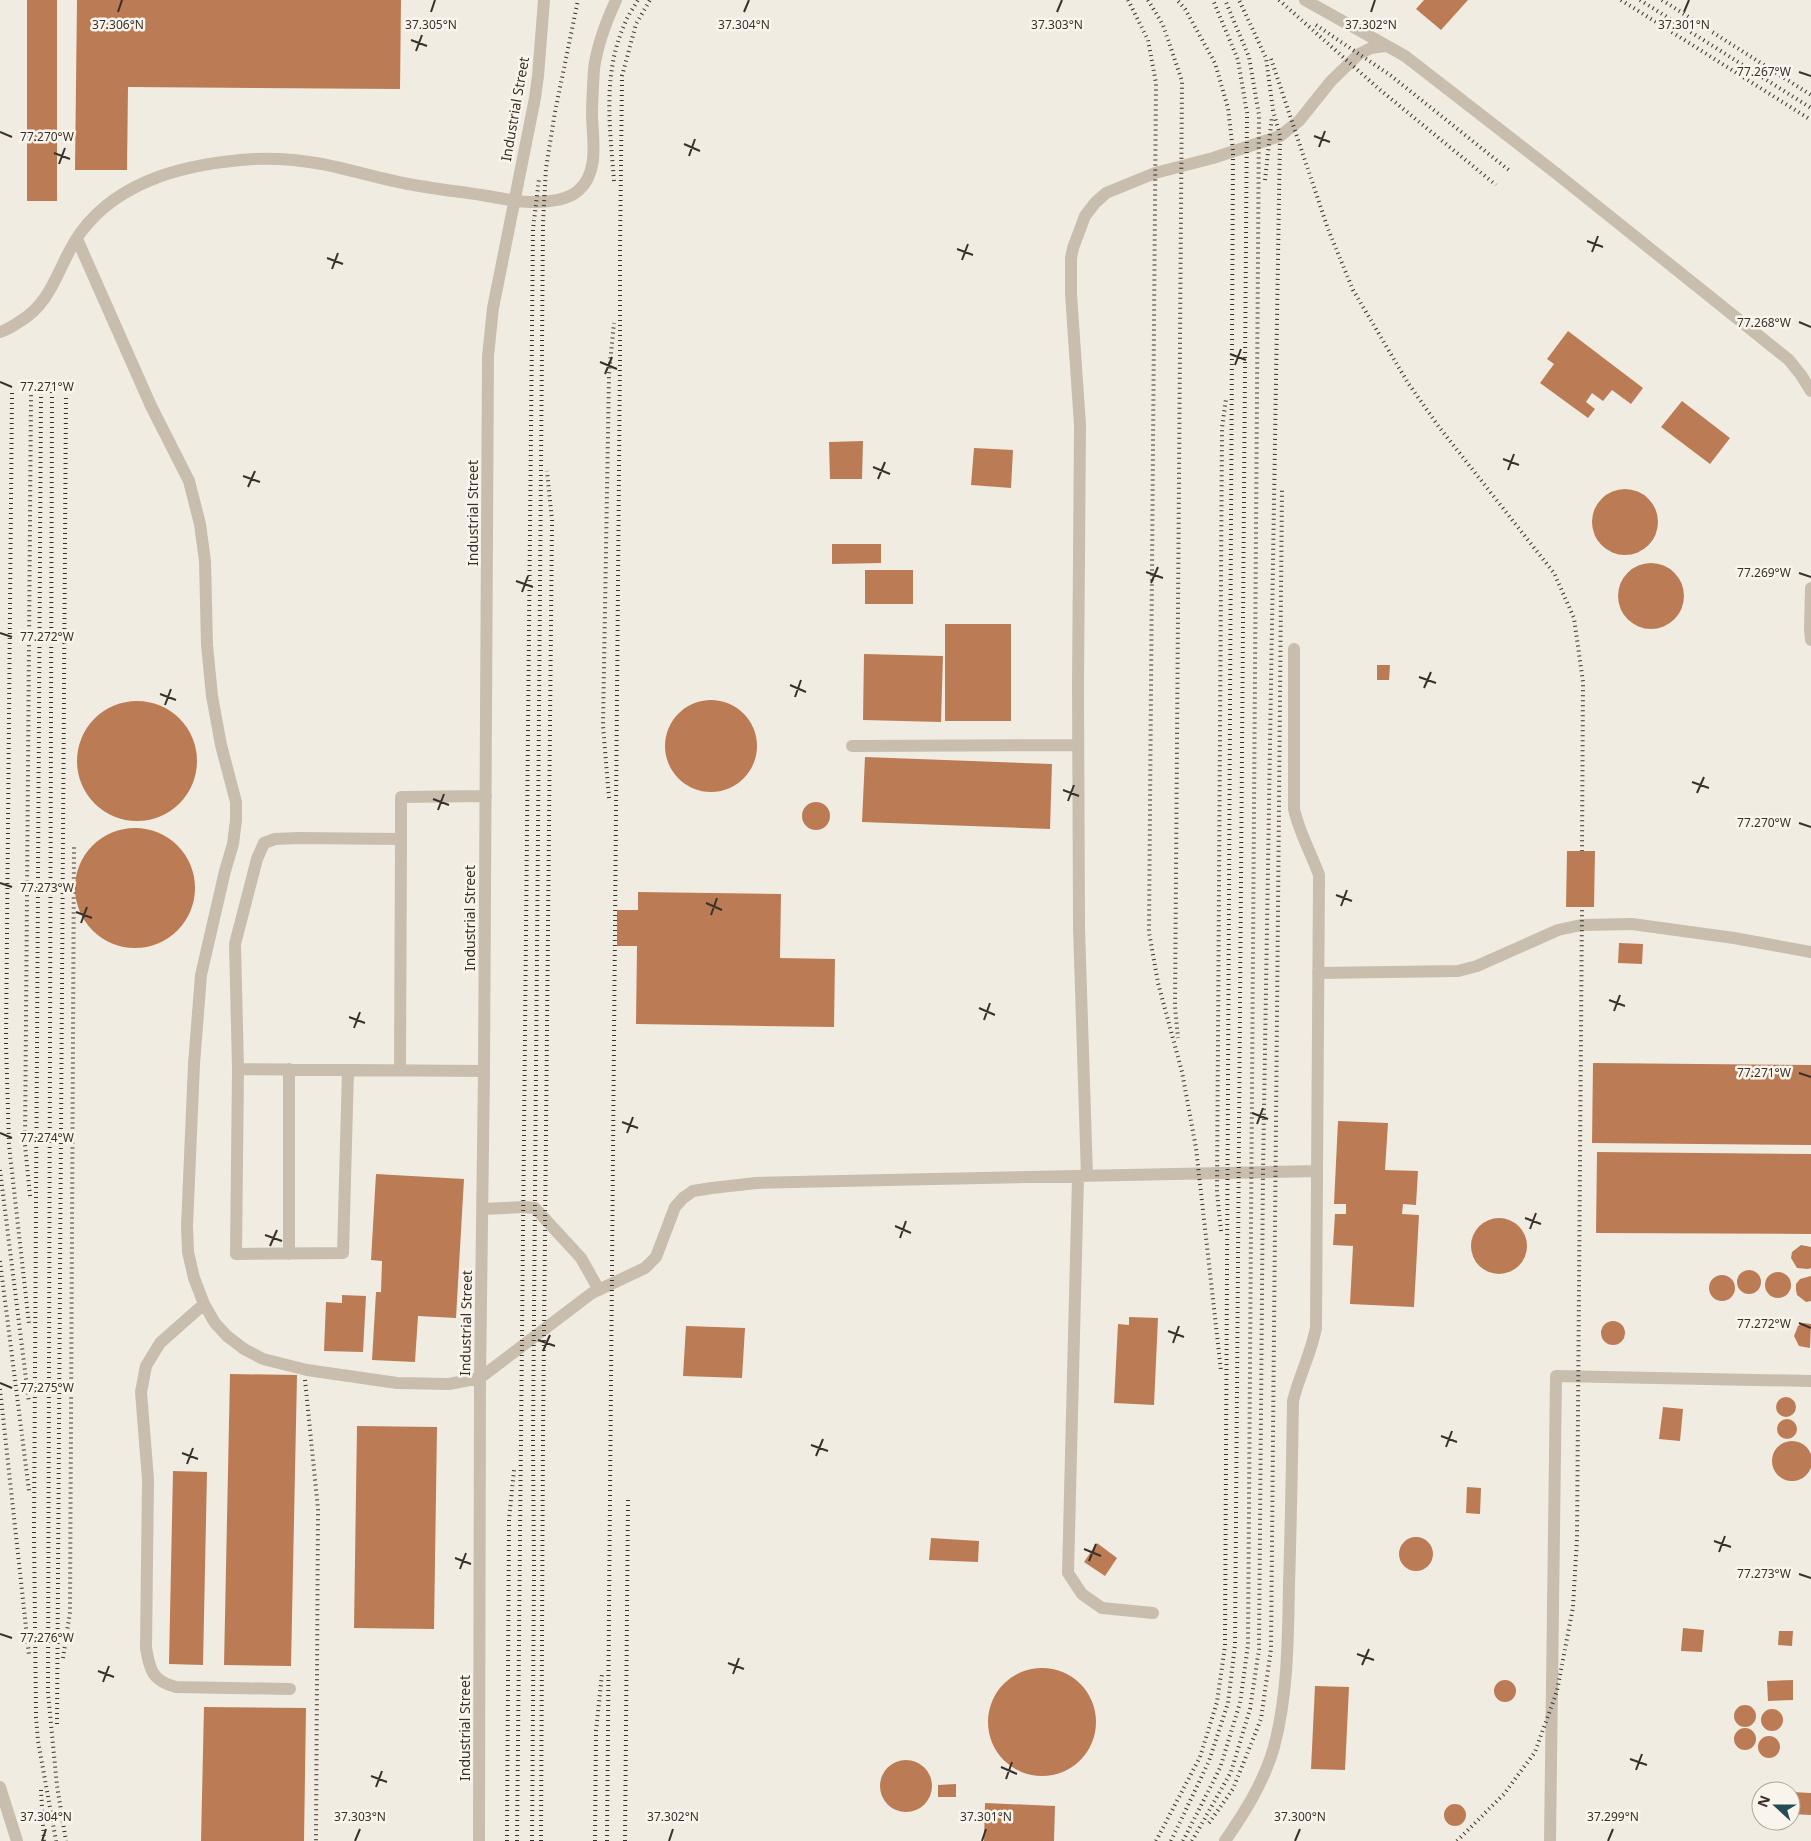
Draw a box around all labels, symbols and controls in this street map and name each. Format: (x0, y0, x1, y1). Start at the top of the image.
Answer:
text: 37.306°N (92, 16, 144, 33)
text: 37.305°N (405, 16, 457, 33)
text: 37.304°N (718, 16, 770, 33)
text: 37.303°N (1031, 16, 1083, 33)
text: 37.302°N (1345, 16, 1397, 33)
text: 37.301°N (1658, 16, 1710, 33)
street label: Industrial Street (496, 55, 533, 163)
text: 77.267°W (1737, 63, 1791, 80)
text: 77.270°W (20, 128, 74, 145)
text: 77.268°W (1737, 314, 1791, 331)
text: 77.271°W (20, 378, 74, 395)
street label: Industrial Street (463, 460, 482, 566)
text: 77.269°W (1737, 564, 1791, 581)
text: 77.272°W (20, 628, 74, 645)
text: 77.270°W (1737, 814, 1791, 831)
street label: Industrial Street (460, 865, 479, 971)
text: 77.273°W (20, 879, 74, 896)
text: 77.271°W (1737, 1064, 1791, 1081)
text: 77.274°W (20, 1129, 74, 1146)
street label: Industrial Street (455, 1270, 476, 1376)
text: 77.272°W (1737, 1315, 1791, 1332)
text: 77.275°W (20, 1379, 74, 1396)
text: 77.273°W (1737, 1565, 1791, 1582)
text: 77.276°W (20, 1629, 74, 1646)
street label: Industrial Street (455, 1675, 474, 1781)
north arrow (1751, 1781, 1801, 1831)
text: N (1752, 1792, 1774, 1810)
text: 37.304°N (20, 1808, 72, 1825)
text: 37.303°N (334, 1808, 386, 1825)
text: 37.302°N (647, 1808, 699, 1825)
text: 37.301°N (960, 1808, 1012, 1825)
text: 37.300°N (1274, 1808, 1326, 1825)
text: 37.299°N (1587, 1808, 1639, 1825)

